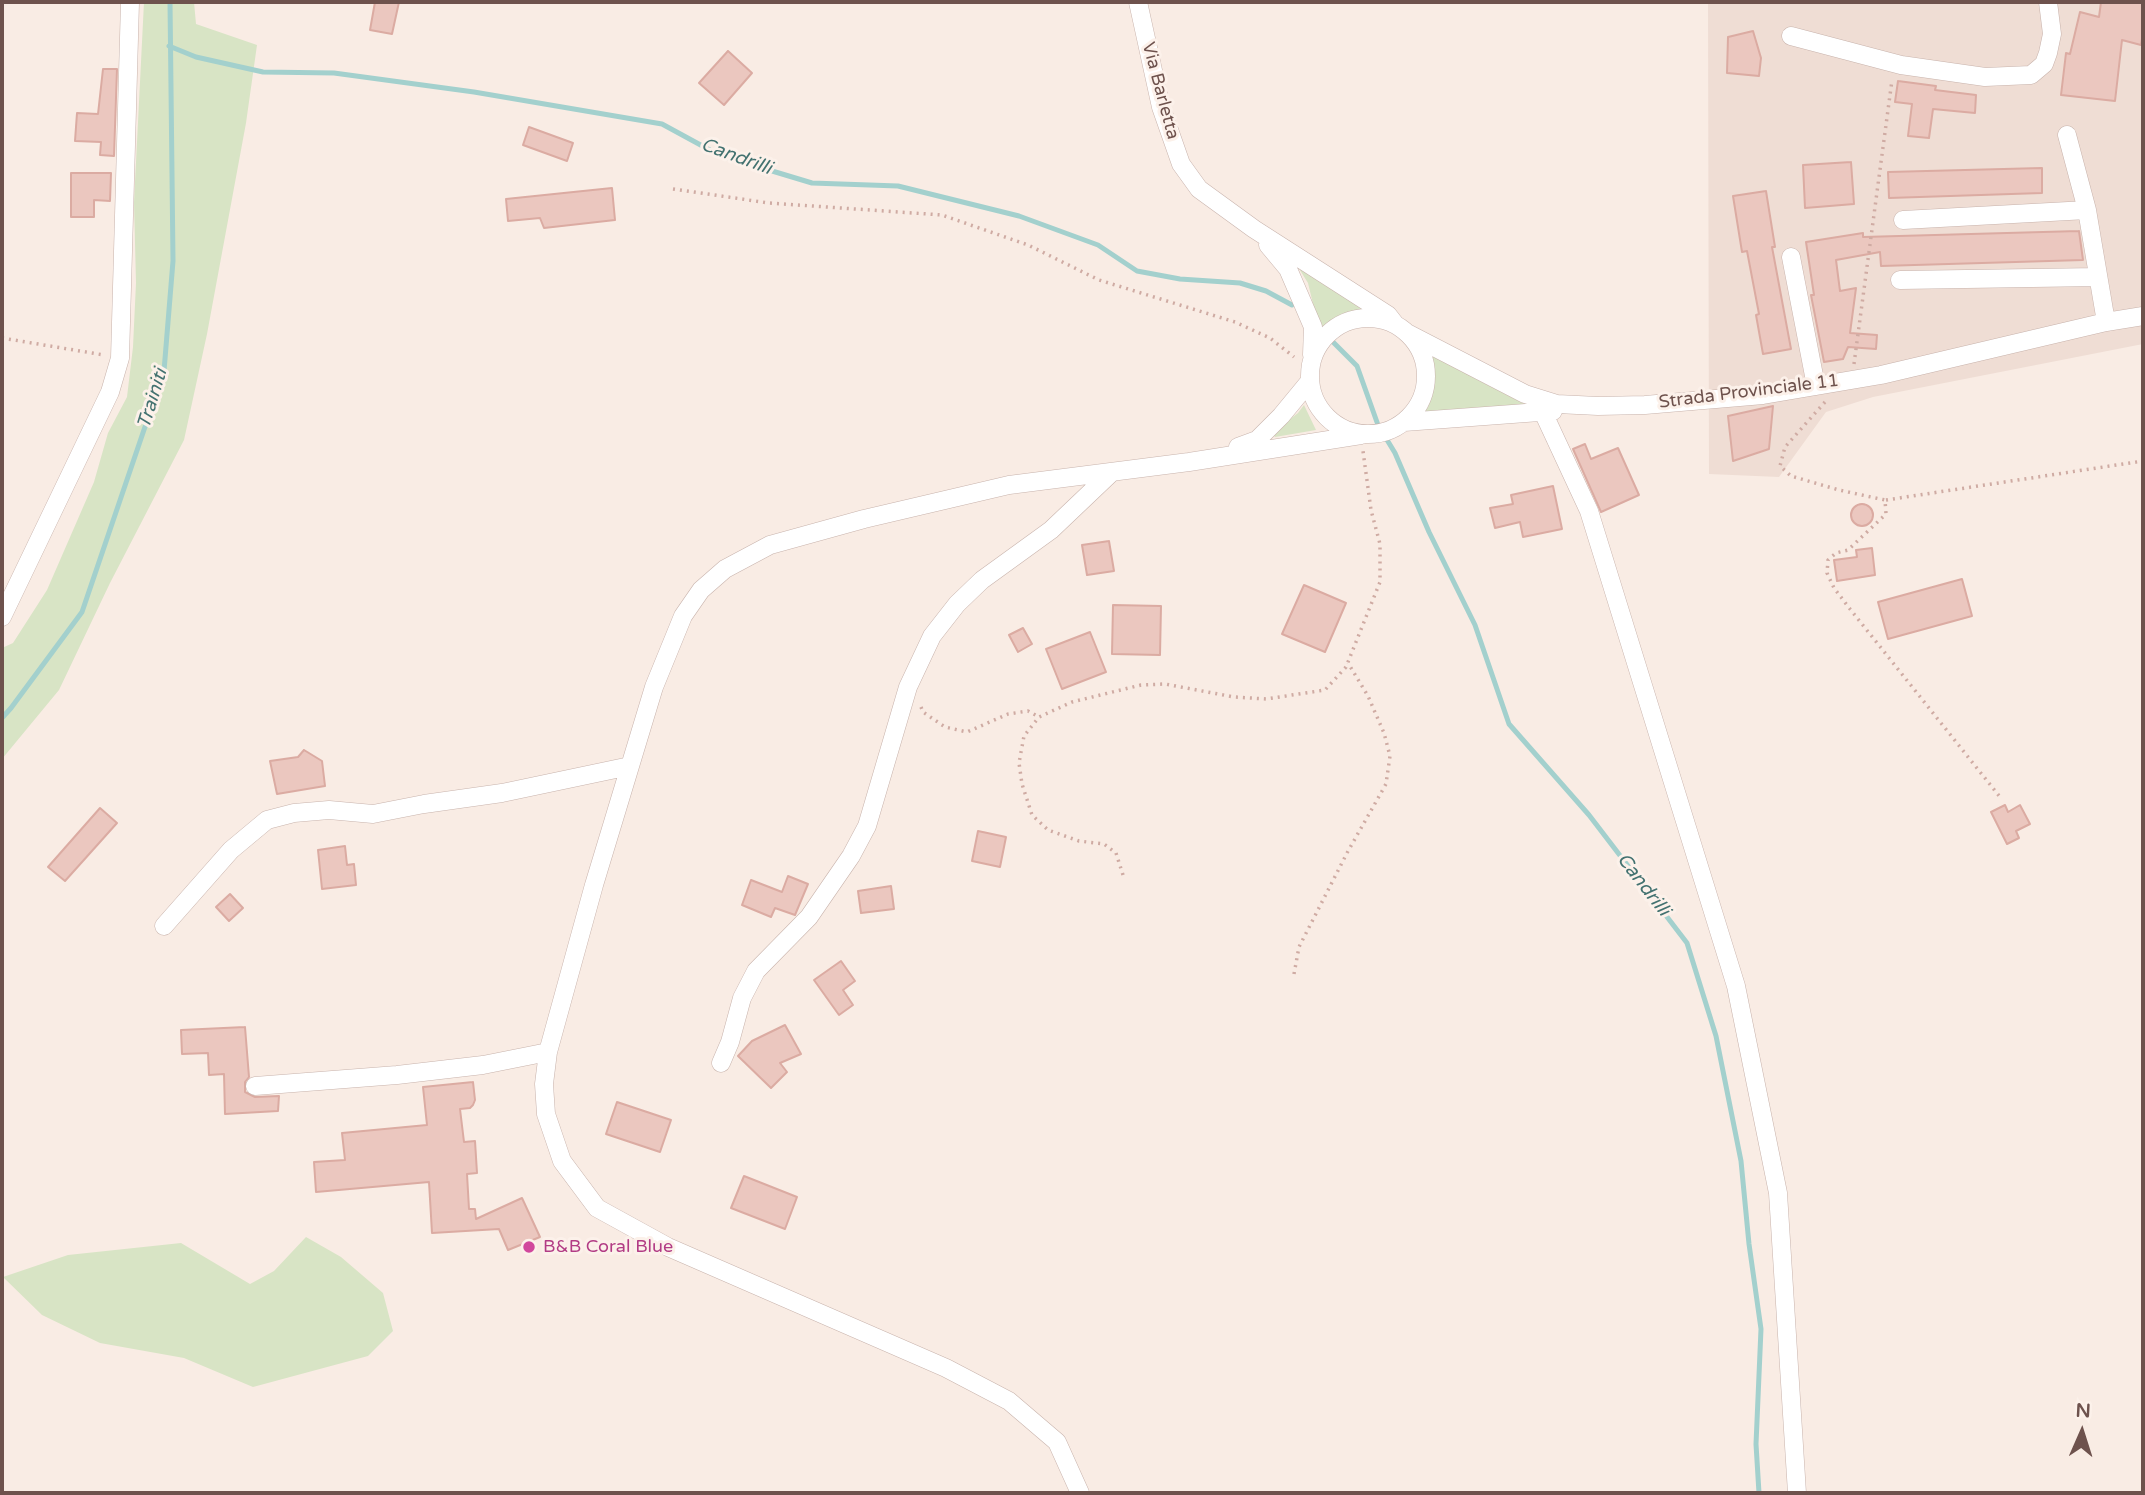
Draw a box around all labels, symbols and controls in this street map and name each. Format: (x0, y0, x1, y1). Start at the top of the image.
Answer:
street label: Via Barletta (1137, 40, 1183, 142)
water label: Candrilli (697, 134, 775, 180)
water label: Trainiti (133, 366, 173, 432)
street label: Strada Provinciale 11 (1658, 370, 1840, 414)
water label: Candrilli (1611, 849, 1675, 921)
place label: B&B Coral Blue (543, 1236, 673, 1258)
marker: B&B Coral Blue (521, 1239, 537, 1255)
north arrow (2047, 1397, 2117, 1467)
text: N (2075, 1400, 2091, 1422)

